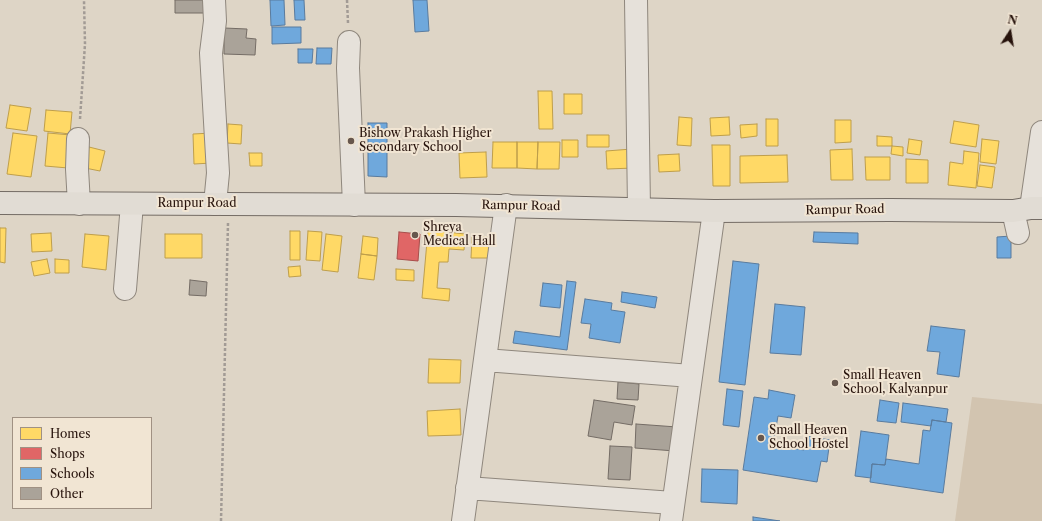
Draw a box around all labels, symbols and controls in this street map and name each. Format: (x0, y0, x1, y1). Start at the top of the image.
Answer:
north arrow (990, 12, 1030, 52)
text: N (1006, 12, 1019, 28)
place label: Bishow Prakash Higher Secondary School (359, 127, 492, 155)
marker: Bishow Prakash Higher Secondary School (346, 136, 356, 146)
street label: Rampur Road (158, 197, 236, 211)
street label: Rampur Road (481, 198, 561, 214)
street label: Rampur Road (805, 202, 885, 218)
place label: Shreya Medical Hall (423, 221, 496, 249)
marker: Shreya Medical Hall (410, 230, 420, 240)
place label: Small Heaven School, Kalyanpur (843, 369, 948, 397)
marker: Small Heaven School, Kalyanpur (830, 378, 840, 388)
legend (12, 417, 152, 509)
place label: Small Heaven School Hostel (769, 424, 849, 452)
text: Homes (50, 426, 90, 441)
marker: Small Heaven School Hostel (756, 433, 766, 443)
text: Shops (50, 446, 85, 461)
text: Schools (50, 466, 95, 481)
text: Other (50, 486, 84, 501)

